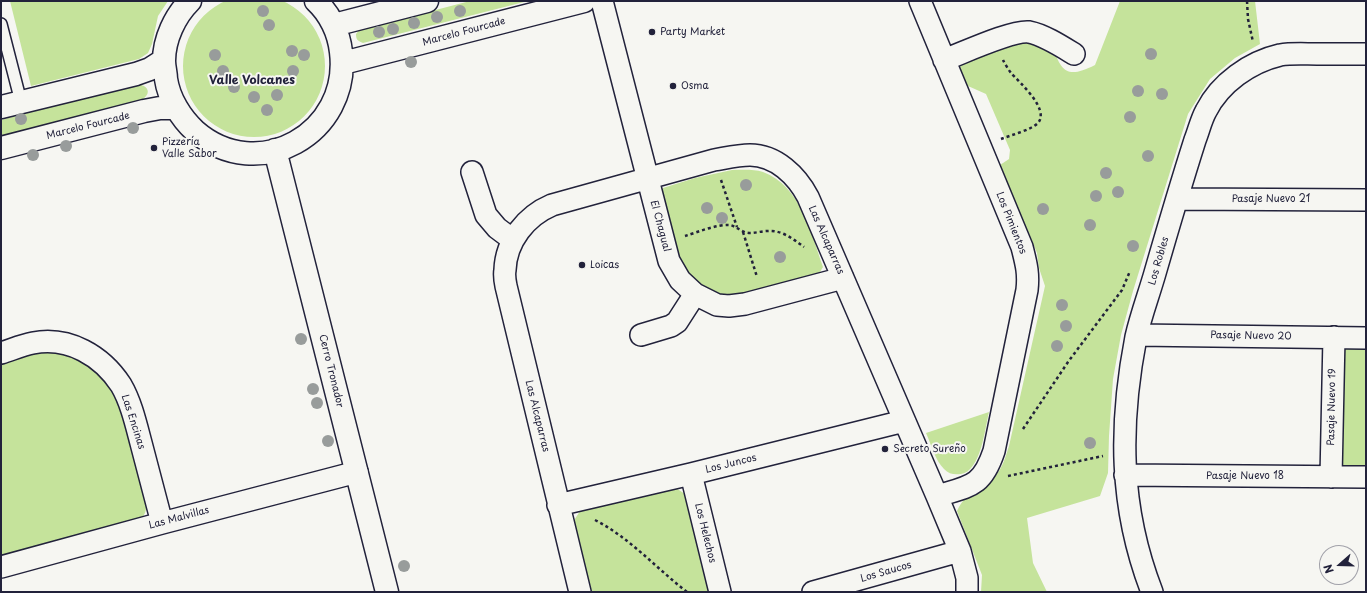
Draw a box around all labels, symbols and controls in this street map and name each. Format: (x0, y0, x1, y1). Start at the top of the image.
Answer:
street label: Marcelo Fourcade (421, 15, 507, 49)
place label: Party Market (660, 26, 725, 38)
marker: Party Market (647, 27, 657, 37)
district label: Valle Volcanes (209, 74, 295, 88)
place label: Osma (681, 80, 709, 92)
marker: Osma (668, 81, 678, 91)
street label: Marcelo Fourcade (45, 110, 131, 142)
place label: Pizzería Valle Sabor (162, 136, 217, 160)
marker: Pizzería Valle Sabor (149, 143, 159, 153)
street label: Los Pimientos (993, 190, 1029, 256)
street label: Pasaje Nuevo 21 (1232, 193, 1310, 205)
street label: El Chagual (647, 199, 673, 253)
street label: Las Alcaparras (806, 204, 846, 276)
street label: Los Robles (1146, 235, 1172, 287)
place label: Loicas (590, 259, 619, 271)
marker: Loicas (577, 260, 587, 270)
street label: Pasaje Nuevo 20 (1210, 329, 1292, 343)
street label: Cerro Tronador (316, 333, 346, 409)
street label: Pasaje Nuevo 19 (1325, 368, 1339, 446)
street label: Las Alcaparras (522, 379, 552, 453)
street label: Las Encinas (119, 393, 147, 451)
place label: Secreto Sureño (893, 443, 966, 455)
marker: Secreto Sureño (880, 444, 890, 454)
street label: Los Juncos (704, 452, 758, 476)
street label: Pasaje Nuevo 18 (1206, 470, 1284, 482)
street label: Los Helechos (692, 502, 718, 564)
street label: Las Malvillas (147, 504, 211, 532)
north arrow (1319, 545, 1359, 585)
street label: Los Saucos (859, 559, 913, 585)
text: N (1319, 562, 1338, 576)

